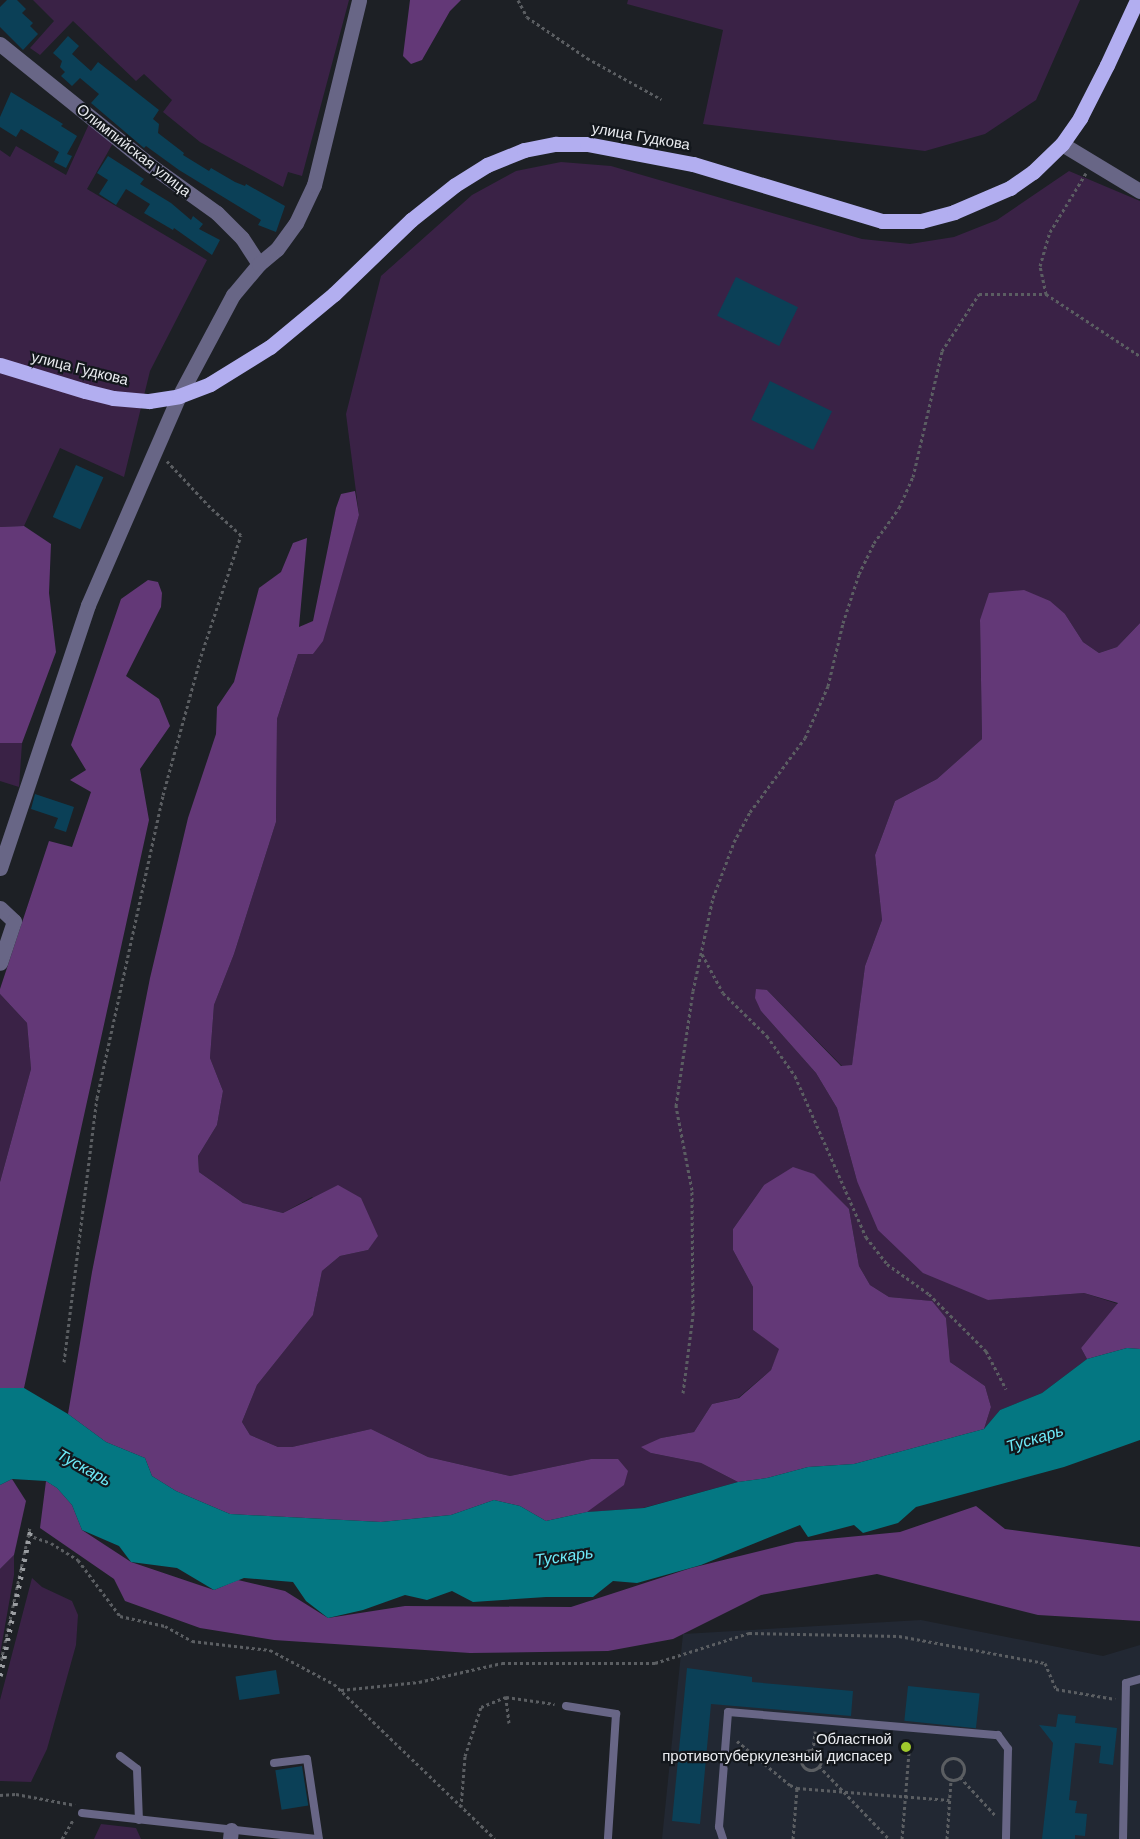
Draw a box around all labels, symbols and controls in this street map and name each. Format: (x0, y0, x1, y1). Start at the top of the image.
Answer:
street label: Олимпийская улица (73, 100, 195, 200)
street label: улица Гудкова (590, 118, 692, 154)
street label: улица Гудкова (30, 347, 130, 389)
water label: Тускарь (1004, 1421, 1066, 1457)
water label: Тускарь (54, 1445, 114, 1491)
water label: Тускарь (533, 1543, 595, 1571)
place label: Областной противотуберкулезный диспасер (662, 1729, 892, 1764)
marker: Областной противотуберкулезный диспасер (897, 1738, 915, 1756)

